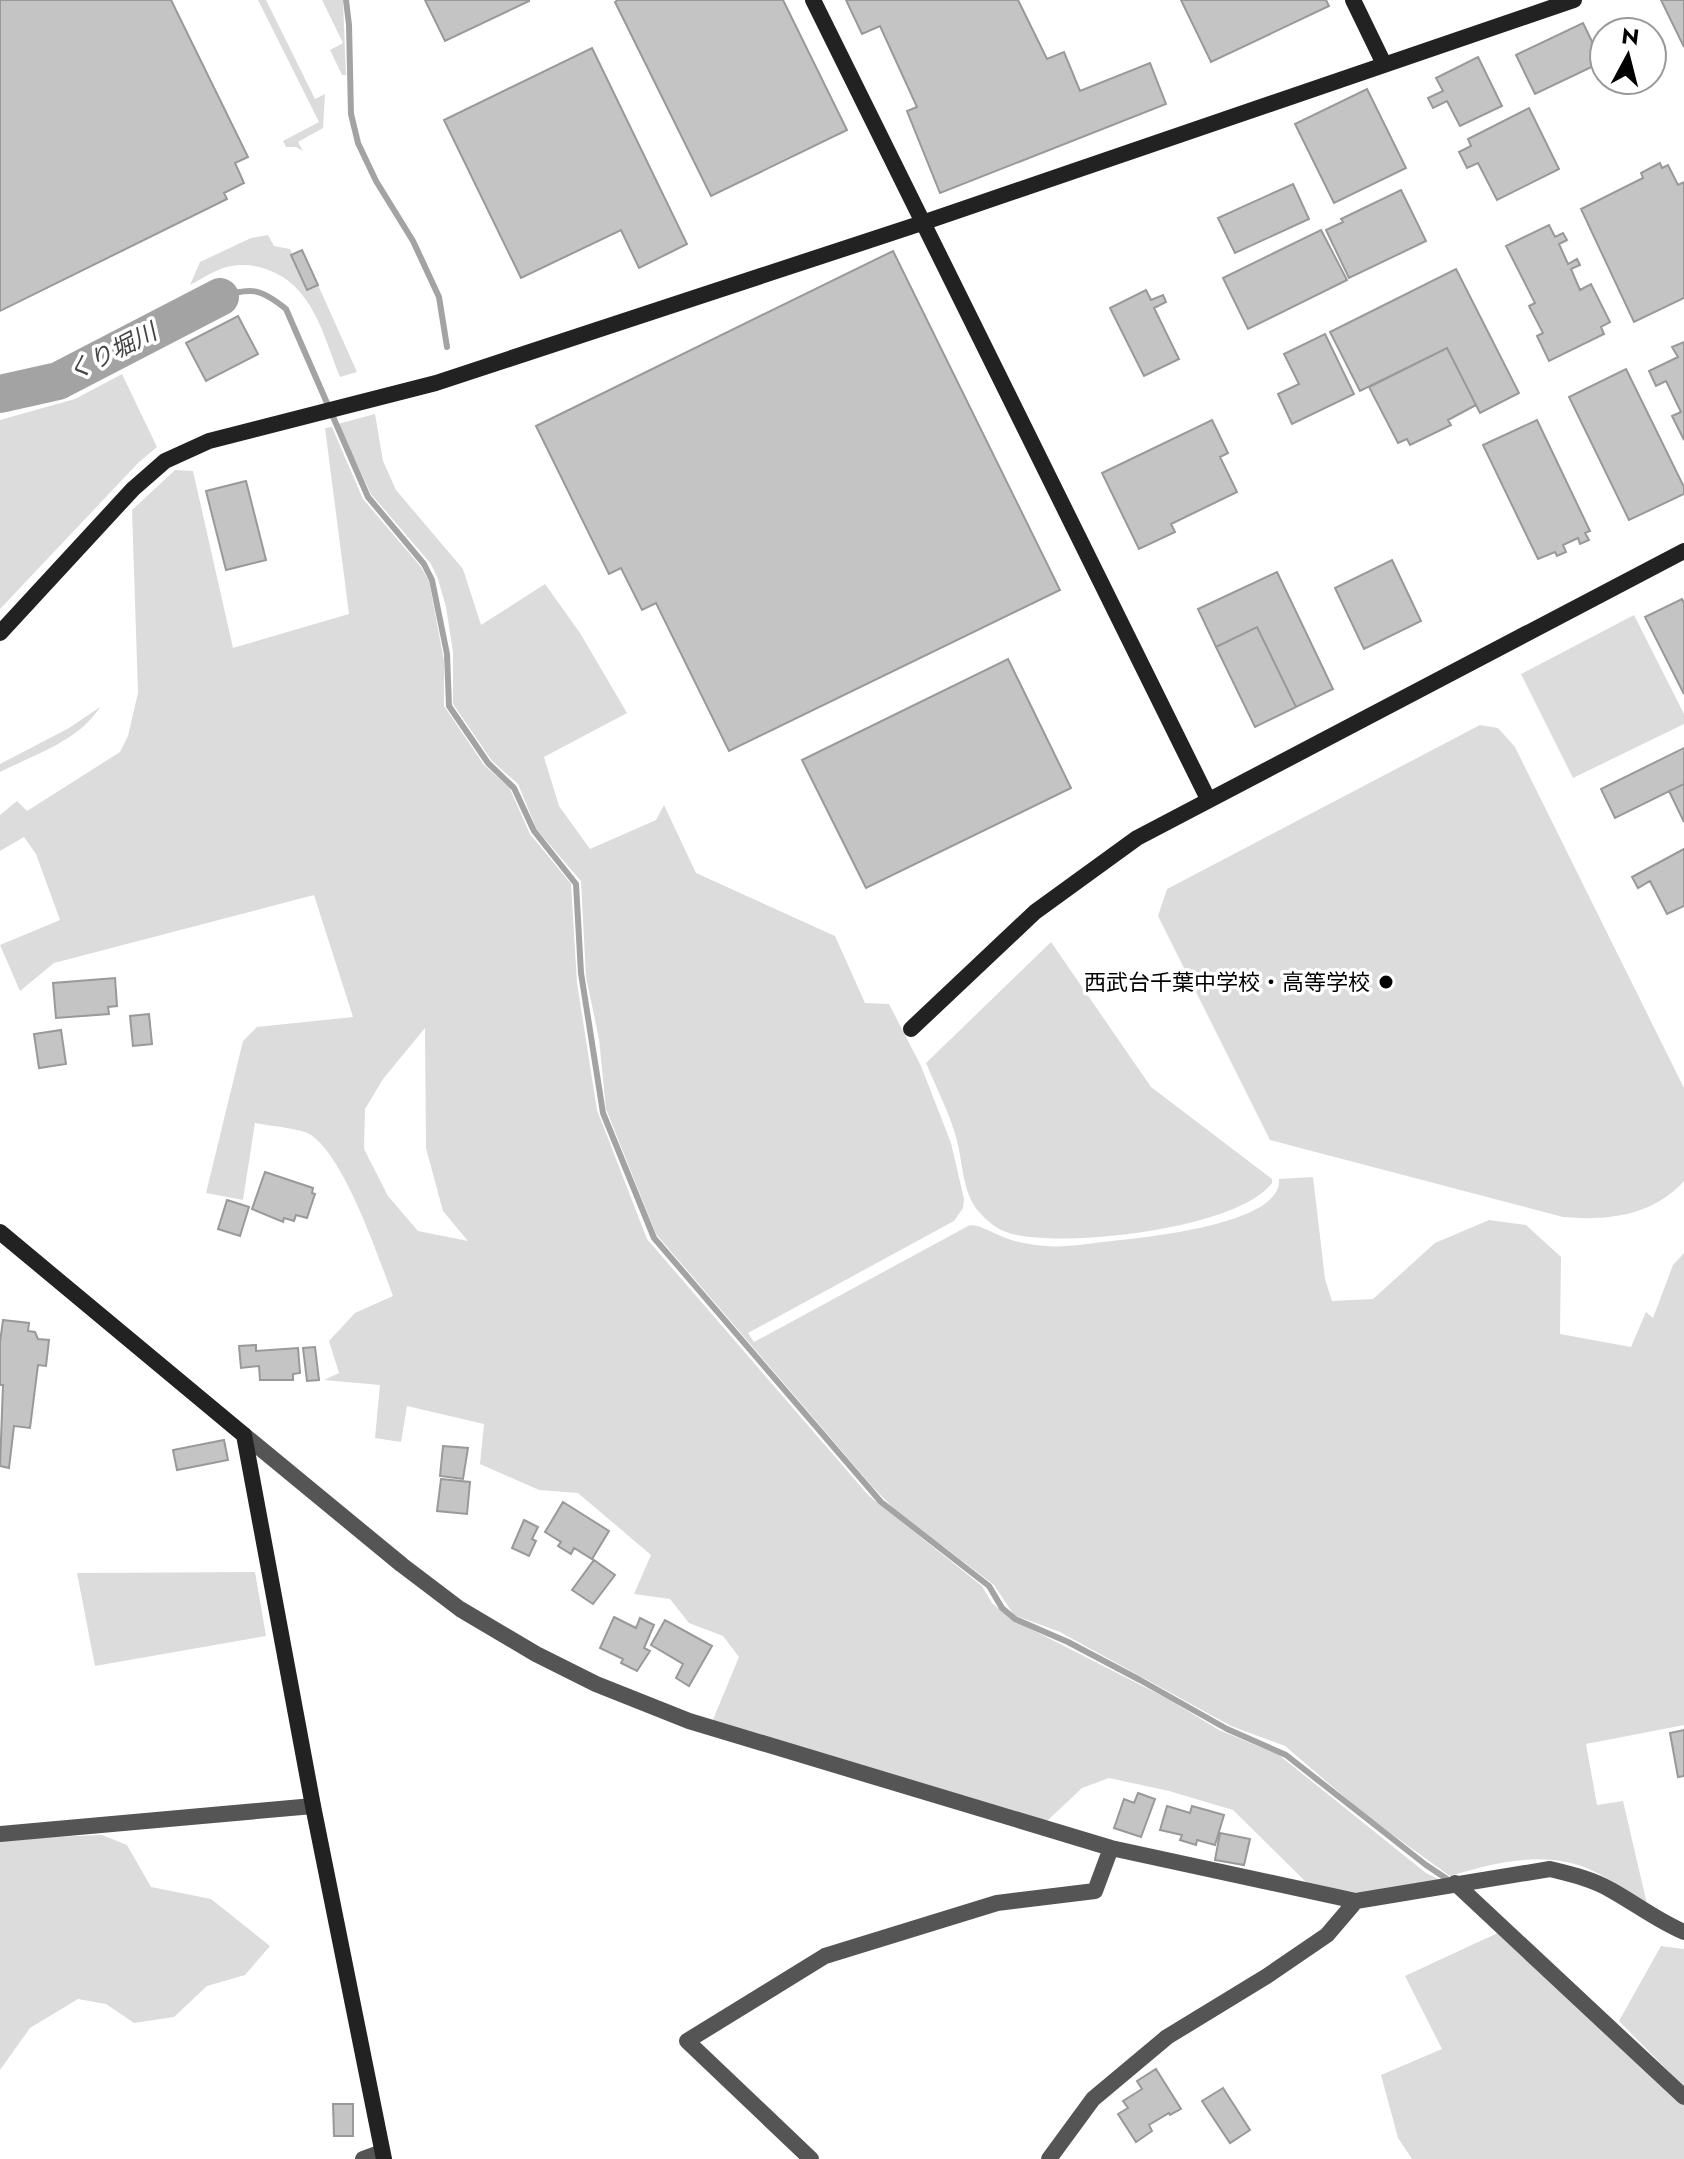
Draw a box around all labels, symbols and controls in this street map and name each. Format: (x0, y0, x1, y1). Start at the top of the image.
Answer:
north arrow (1588, 16, 1668, 96)
text: N (1620, 19, 1641, 53)
water label: くり堀川 (61, 313, 165, 389)
place label: 西武台千葉中学校・高等学校 (1084, 966, 1370, 998)
marker: 西武台千葉中学校・高等学校 (1377, 973, 1395, 991)

